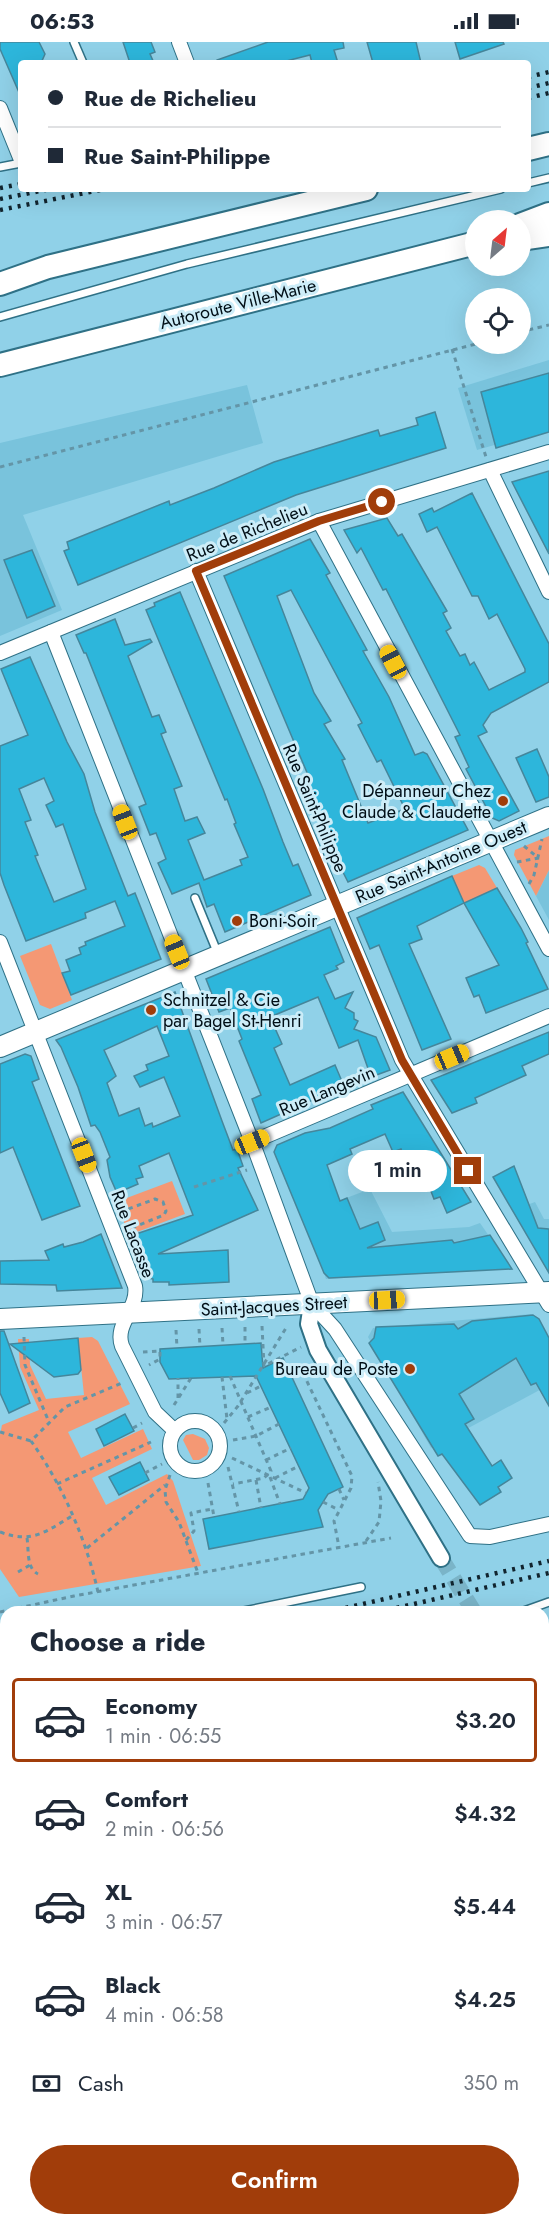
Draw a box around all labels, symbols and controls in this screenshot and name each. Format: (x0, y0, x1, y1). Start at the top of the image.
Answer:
text: 06:53 (30, 5, 94, 37)
text: Rue de Richelieu (84, 82, 256, 114)
text: Rue Saint-Philippe (84, 140, 270, 172)
north arrow (465, 210, 531, 276)
map controls (465, 210, 531, 354)
street label: Autoroute Ville-Marie (157, 272, 319, 336)
button: locate (465, 288, 531, 354)
route start (368, 488, 395, 515)
street label: Rue de Richelieu (182, 496, 312, 568)
car (377, 642, 409, 682)
street label: Rue Saint-Philippe (276, 740, 354, 876)
place label: Dépanneur Chez Claude & Claudette (342, 778, 492, 825)
marker: Dépanneur Chez Claude & Claudette (496, 794, 510, 808)
car (110, 802, 140, 842)
street label: Rue Saint-Antoine Ouest (351, 814, 531, 910)
place label: Boni-Soir (249, 908, 318, 934)
marker: Boni-Soir (230, 914, 244, 928)
car (162, 932, 192, 972)
place label: Schnitzel & Cie par Bagel St-Henri (163, 987, 302, 1034)
marker: Schnitzel & Cie par Bagel St-Henri (144, 1003, 158, 1017)
car (432, 1042, 472, 1072)
street label: Rue Langevin (275, 1059, 379, 1123)
car (232, 1127, 272, 1157)
car (69, 1135, 99, 1175)
callout: 1 min (348, 1150, 447, 1192)
text: 1 min (373, 1156, 422, 1185)
route end (454, 1157, 481, 1184)
street label: Rue Lacasse (104, 1186, 162, 1282)
street label: Saint-Jacques Street (200, 1289, 349, 1323)
car (369, 1290, 405, 1310)
place label: Bureau de Poste (275, 1356, 398, 1382)
marker: Bureau de Poste (403, 1362, 417, 1376)
text: Choose a ride (30, 1622, 205, 1661)
text: Economy (105, 1690, 197, 1722)
icon: car (33, 1693, 87, 1747)
text: $3.20 (455, 1704, 516, 1736)
text: 1 min · 06:55 (105, 1722, 221, 1751)
text: Comfort (105, 1783, 188, 1815)
icon: car (33, 1786, 87, 1840)
text: $4.32 (454, 1797, 516, 1829)
text: 2 min · 06:56 (105, 1815, 224, 1844)
text: XL (105, 1876, 132, 1908)
icon: car (33, 1879, 87, 1933)
text: $5.44 (453, 1890, 516, 1922)
text: 3 min · 06:57 (105, 1908, 223, 1937)
text: Black (105, 1969, 161, 2001)
icon: car (33, 1972, 87, 2026)
text: $4.25 (454, 1983, 516, 2015)
text: 4 min · 06:58 (105, 2001, 224, 2030)
icon: cash (30, 2067, 63, 2100)
text: Cash (78, 2067, 124, 2099)
text: 350 m (463, 2069, 519, 2098)
button: Confirm (30, 2145, 519, 2214)

